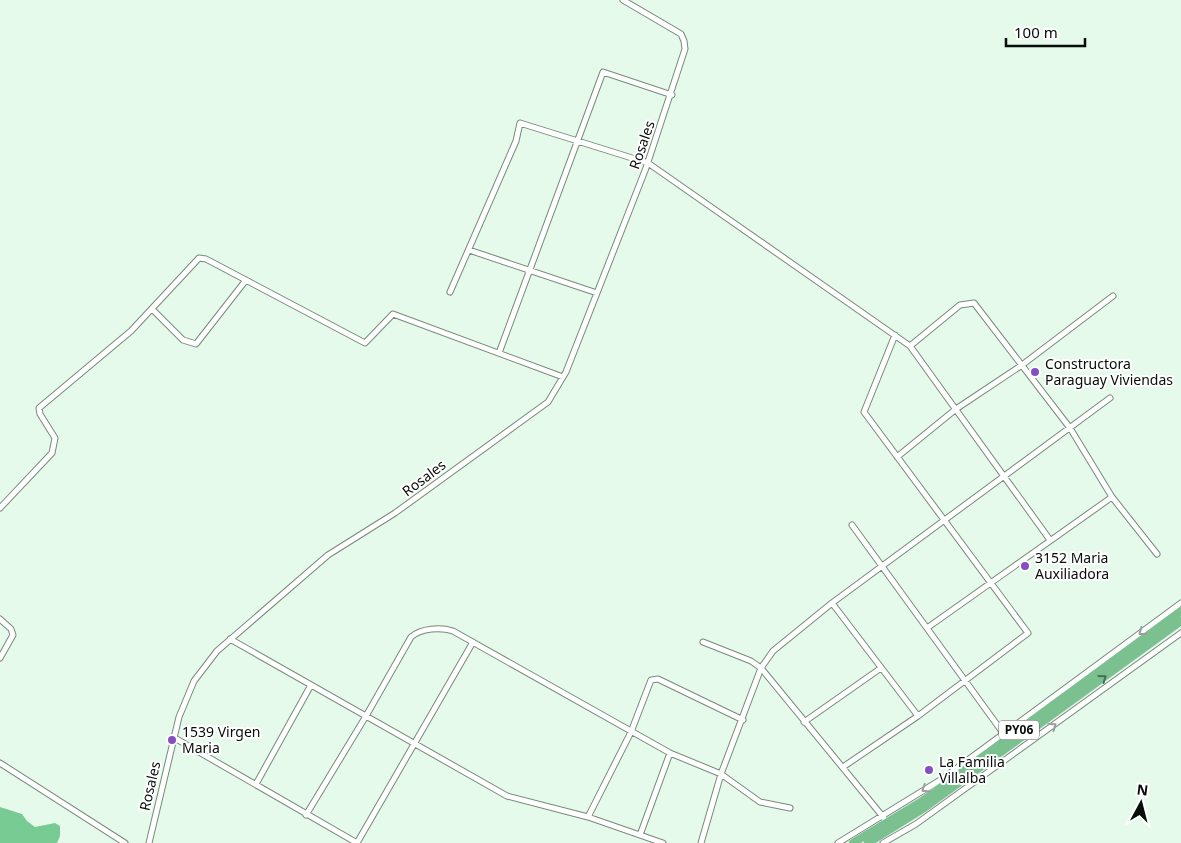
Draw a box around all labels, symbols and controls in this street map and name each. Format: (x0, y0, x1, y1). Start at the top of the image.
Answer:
scale bar (1006, 15, 1085, 47)
text: 100 m (1014, 22, 1058, 42)
street label: Rosales (624, 118, 659, 172)
place label: Constructora Paraguay Viviendas (1045, 354, 1173, 389)
marker: Constructora Paraguay Viviendas (1029, 366, 1041, 378)
street label: Rosales (398, 455, 450, 500)
place label: 3152 Maria Auxiliadora (1035, 548, 1109, 583)
marker: 3152 Maria Auxiliadora (1019, 560, 1031, 572)
one-way arrow (1138, 626, 1148, 635)
one-way arrow (1097, 675, 1107, 684)
road number: PY06 (999, 720, 1039, 740)
place label: 1539 Virgen Maria (182, 722, 260, 757)
one-way arrow (1047, 723, 1057, 732)
marker: 1539 Virgen Maria (166, 734, 178, 746)
place label: La Familia Villalba (939, 752, 1005, 787)
street label: Rosales (135, 759, 164, 812)
marker: La Familia Villalba (923, 764, 935, 776)
north arrow (1116, 778, 1166, 828)
text: N (1136, 779, 1149, 800)
one-way arrow (922, 783, 931, 793)

